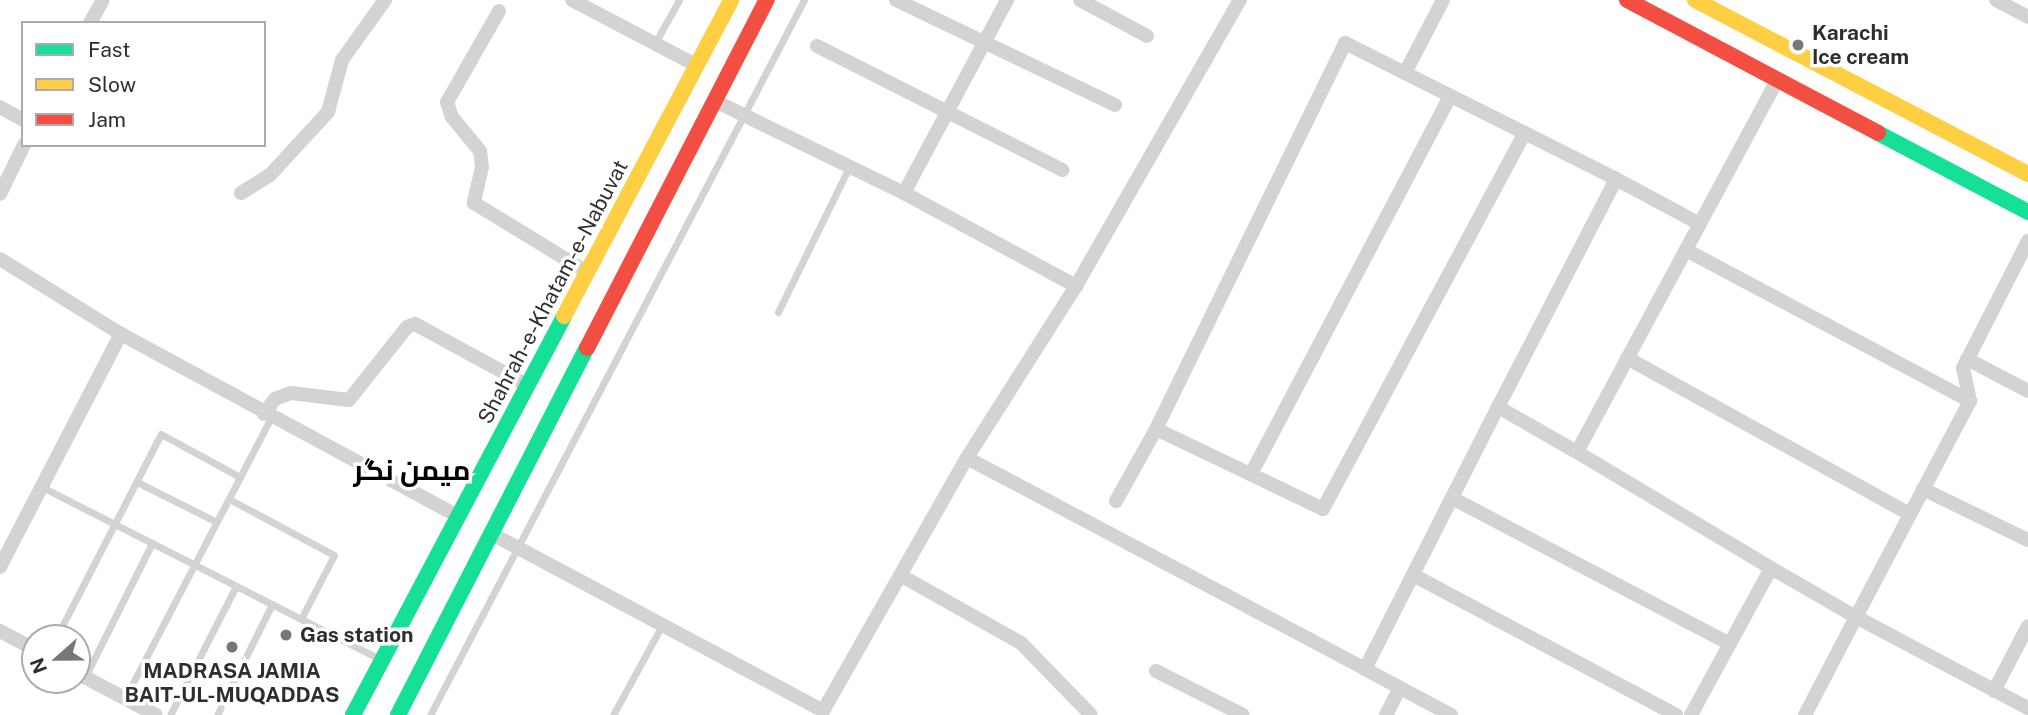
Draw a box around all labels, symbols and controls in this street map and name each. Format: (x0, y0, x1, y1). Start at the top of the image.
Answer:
place label: Karachi Ice cream (1812, 20, 1909, 70)
legend (21, 21, 266, 147)
text: Fast (88, 37, 130, 62)
marker: Karachi Ice cream (1790, 37, 1806, 53)
text: Slow (88, 72, 136, 97)
text: Jam (88, 107, 126, 132)
street label: Shahrah-e-Khatam-e-Nabuvat (473, 156, 633, 428)
district label: میمن نگر (354, 453, 470, 487)
place label: Gas station (300, 622, 414, 648)
north arrow (21, 624, 91, 694)
marker: Gas station (278, 627, 294, 643)
marker: MADRASA JAMIA BAIT-UL-MUQADDAS (224, 639, 240, 655)
text: N (25, 655, 51, 677)
place label: MADRASA JAMIA BAIT-UL-MUQADDAS (125, 658, 339, 708)

